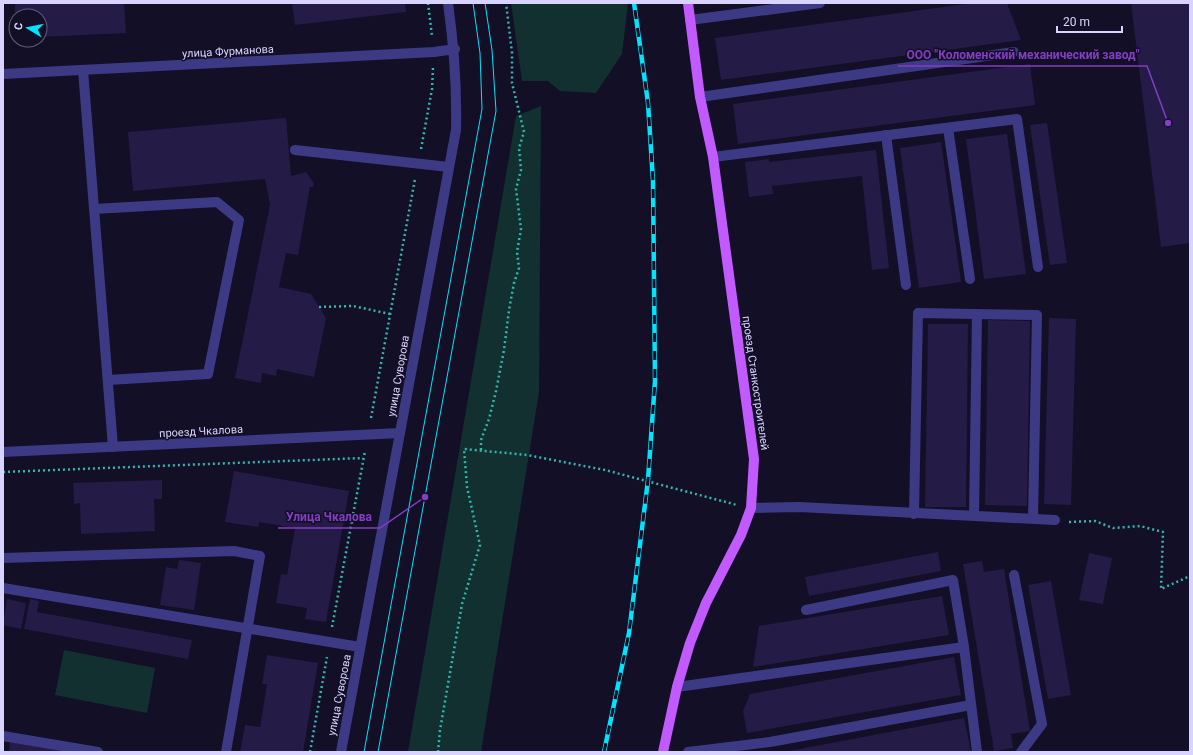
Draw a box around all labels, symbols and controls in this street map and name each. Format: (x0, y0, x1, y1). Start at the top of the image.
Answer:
north arrow (8, 8, 48, 48)
scale bar (1057, 8, 1122, 34)
text: 20 m (1063, 15, 1090, 29)
text: С (12, 22, 26, 31)
callout: ООО "Коломенский механический завод" (898, 42, 1147, 66)
street label: улица Фурманова (182, 43, 274, 60)
text: ООО "Коломенский механический завод" (907, 48, 1140, 62)
street label: проезд Станкостроителей (740, 315, 771, 451)
street label: улица Суворова (385, 334, 412, 418)
street label: проезд Чкалова (159, 423, 243, 440)
callout: Улица Чкалова (278, 504, 380, 528)
text: Улица Чкалова (286, 510, 372, 524)
street label: улица Суворова (325, 653, 354, 737)

